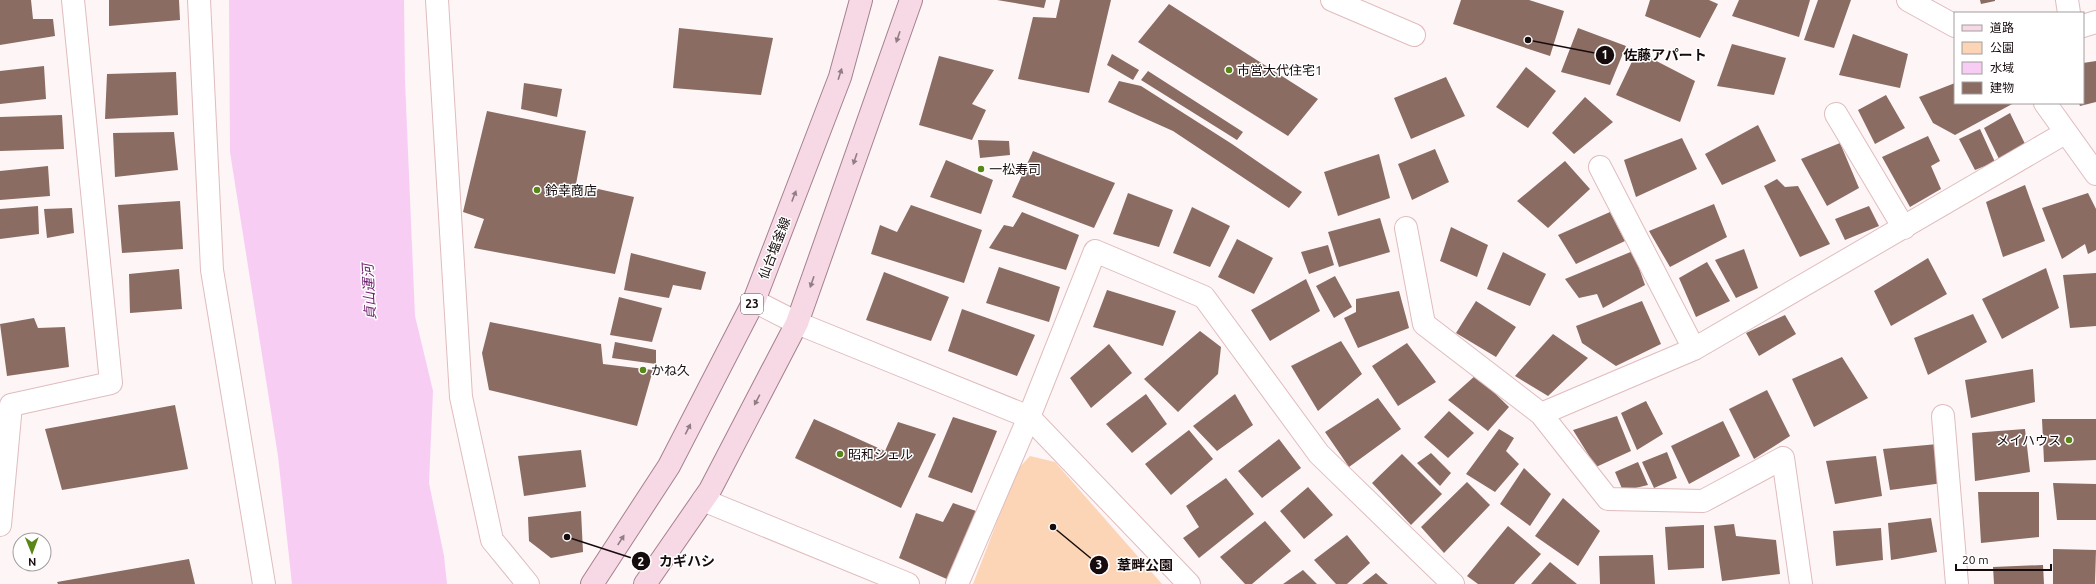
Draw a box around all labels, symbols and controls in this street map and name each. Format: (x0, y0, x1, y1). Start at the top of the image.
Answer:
legend (1954, 12, 2084, 104)
text: 道路 (1990, 21, 2014, 34)
one-way arrow (895, 31, 901, 43)
text: 公園 (1990, 41, 2014, 54)
callout: 佐藤アパート (1595, 42, 1715, 68)
text: 佐藤アパート (1623, 47, 1707, 63)
text: 1 (1602, 48, 1608, 61)
text: 水域 (1990, 61, 2014, 74)
place label: 市営大代住宅1 (1237, 63, 1322, 77)
marker: 市営大代住宅1 (1224, 65, 1234, 75)
one-way arrow (837, 68, 843, 80)
text: 建物 (1990, 81, 2014, 94)
one-way arrow (851, 154, 857, 166)
place label: 一松寿司 (989, 162, 1041, 176)
marker: 一松寿司 (976, 164, 986, 174)
place label: 鈴幸商店 (545, 183, 597, 197)
marker: 鈴幸商店 (532, 185, 542, 195)
one-way arrow (792, 190, 798, 202)
street label: 仙台塩釜線 (756, 215, 792, 281)
water label: 貞山運河 (359, 261, 378, 320)
one-way arrow (808, 277, 814, 289)
road number: 23 (741, 294, 763, 314)
place label: かね久 (651, 363, 690, 377)
marker: かね久 (638, 365, 648, 375)
one-way arrow (754, 394, 760, 406)
one-way arrow (685, 423, 691, 435)
place label: メイハウス (1996, 433, 2061, 447)
marker: メイハウス (2064, 435, 2074, 445)
place label: 昭和シェル (848, 447, 913, 461)
marker: 昭和シェル (835, 449, 845, 459)
north arrow (12, 532, 52, 572)
one-way arrow (617, 535, 625, 545)
scale bar (1956, 546, 2051, 572)
callout: カギハシ (631, 548, 723, 574)
callout: 葦畔公園 (1089, 552, 1181, 578)
text: カギハシ (659, 553, 715, 569)
text: 20 m (1962, 553, 1989, 566)
text: 2 (638, 555, 645, 568)
text: N (28, 556, 36, 568)
text: 葦畔公園 (1117, 557, 1173, 573)
text: 3 (1096, 558, 1102, 571)

